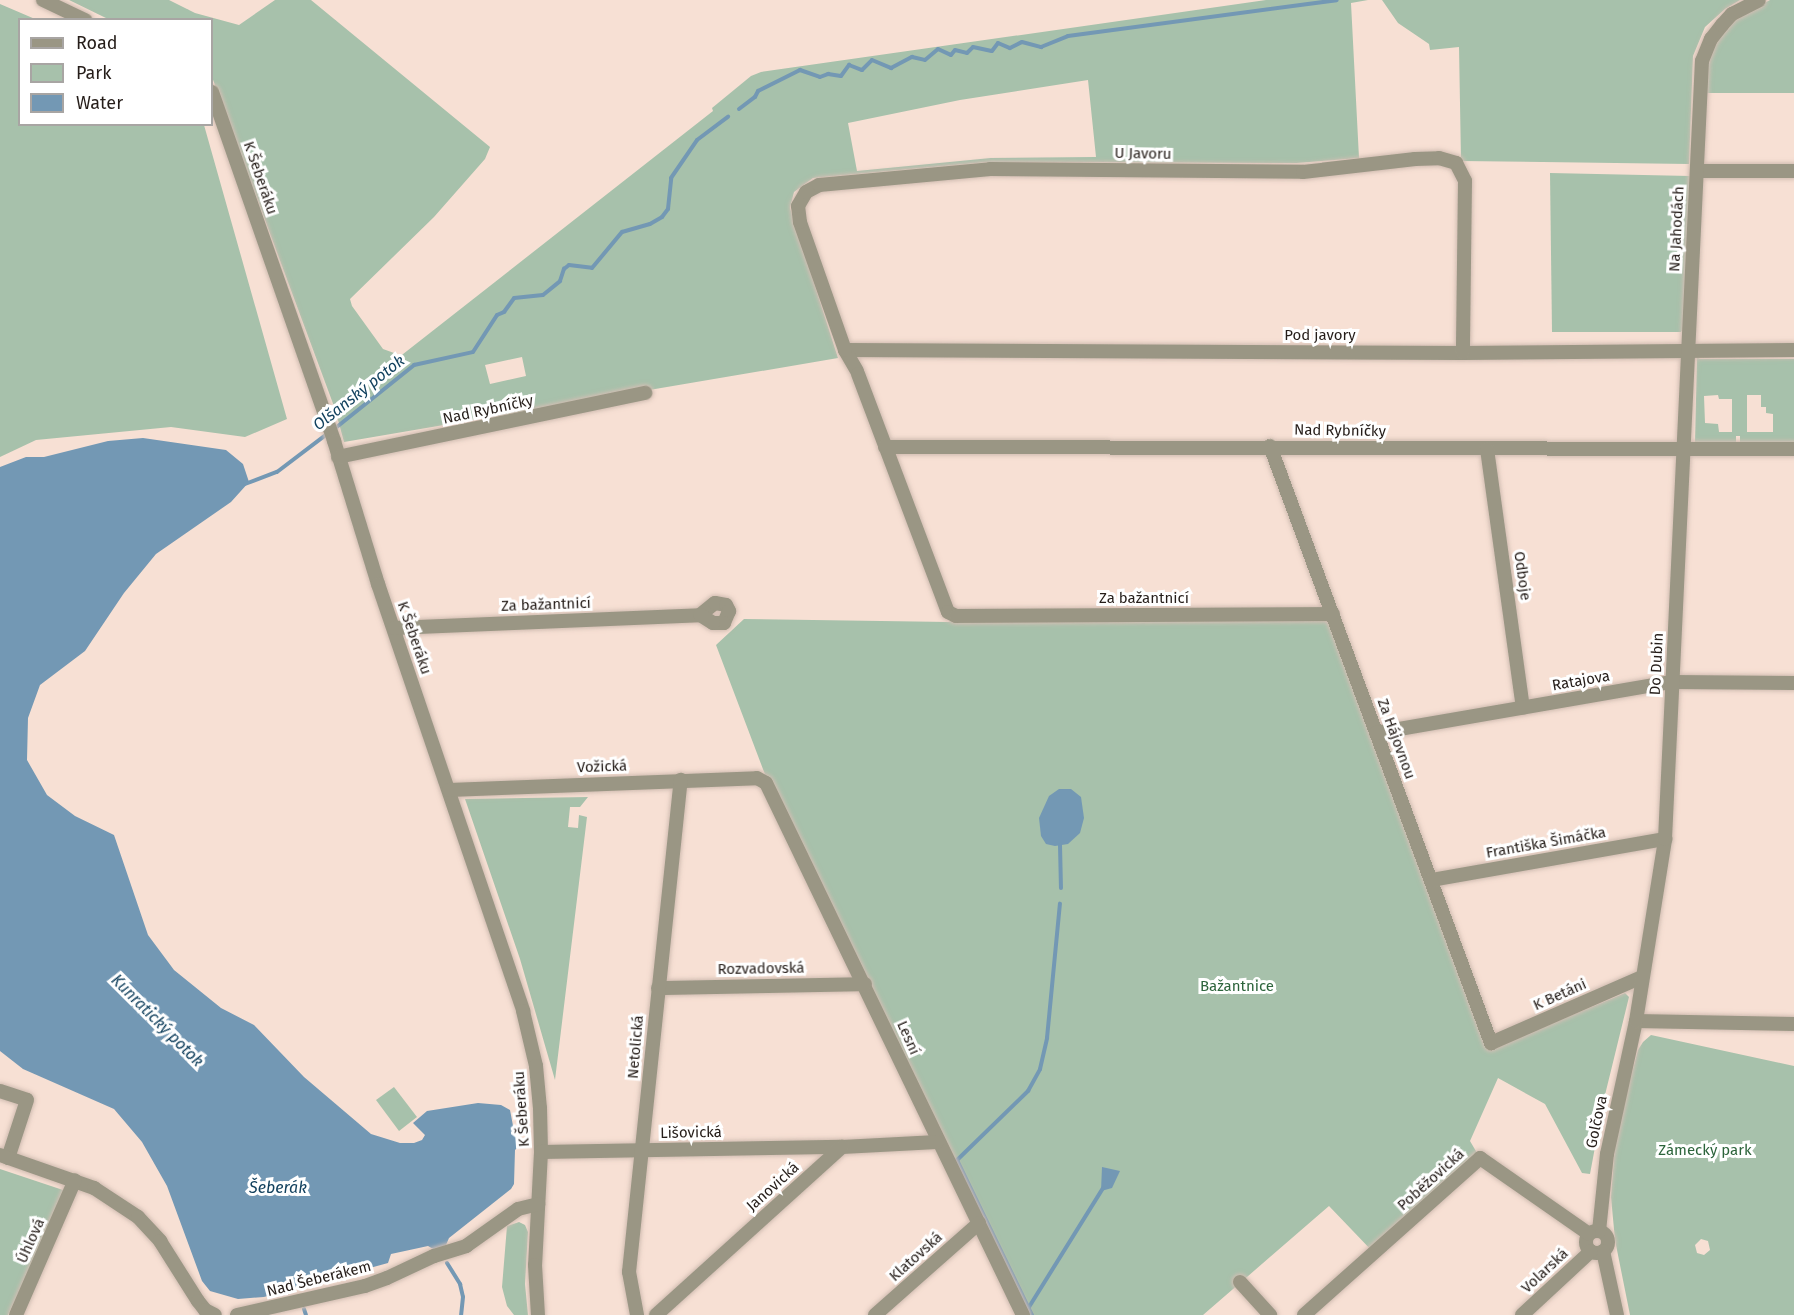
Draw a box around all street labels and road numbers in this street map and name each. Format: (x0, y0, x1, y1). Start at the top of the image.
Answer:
street label: K Šeberáku (239, 139, 281, 217)
street label: U Javoru (1114, 145, 1172, 163)
street label: Na Jahodách (1666, 186, 1688, 272)
street label: Pod javory (1284, 327, 1356, 345)
street label: Nad Rybníčky (441, 392, 535, 428)
street label: Nad Rybníčky (1294, 421, 1386, 441)
street label: Odboje (1510, 550, 1534, 602)
street label: Za bažantnicí (1099, 590, 1189, 608)
street label: Za bažantnicí (501, 594, 591, 616)
street label: K Šeberáku (393, 599, 435, 677)
street label: Do Dubin (1646, 632, 1668, 696)
street label: Ratajova (1551, 667, 1611, 695)
street label: Za Hájovnou (1373, 696, 1419, 782)
street label: Vožická (577, 757, 627, 777)
street label: Františka Šimáčka (1485, 824, 1607, 862)
street label: Rozvadovská (717, 959, 805, 979)
street label: K Betáni (1530, 975, 1590, 1015)
street label: Netolická (624, 1014, 648, 1080)
street label: Lesní (893, 1018, 923, 1058)
street label: K Šeberáku (510, 1070, 534, 1148)
street label: Golčova (1583, 1094, 1611, 1150)
street label: Lišovická (660, 1123, 722, 1143)
street label: Poběžovická (1394, 1145, 1468, 1215)
street label: Janovická (743, 1159, 803, 1215)
street label: Úhlová (13, 1216, 49, 1266)
street label: Klatovská (886, 1229, 946, 1285)
street label: Volarská (1518, 1245, 1572, 1297)
street label: Nad Šeberákem (265, 1257, 373, 1301)

